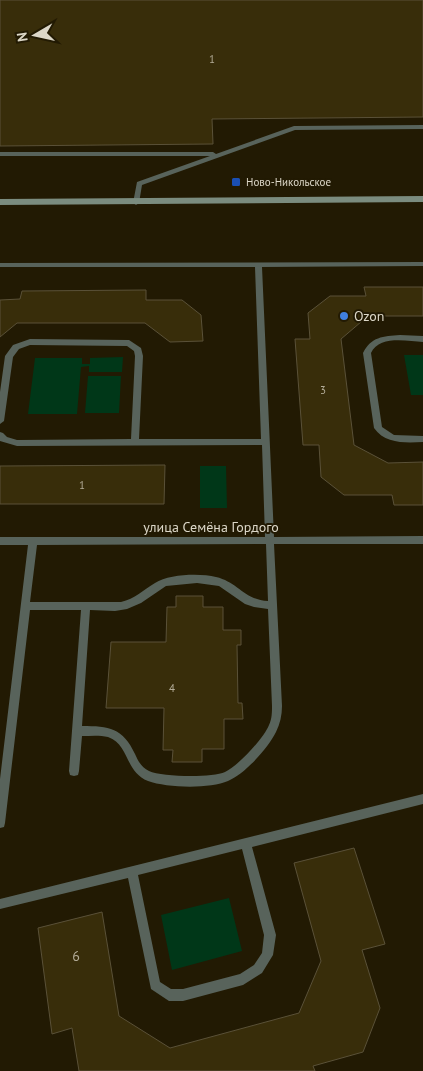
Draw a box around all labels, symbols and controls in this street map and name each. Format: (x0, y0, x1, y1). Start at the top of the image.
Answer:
north arrow (10, 10, 60, 60)
text: N (13, 31, 32, 43)
house number: 1 (209, 52, 215, 66)
place label: Ново-Никольское (246, 175, 332, 189)
marker: Ново-Никольское (230, 176, 242, 188)
place label: Ozon (354, 307, 384, 325)
marker: Ozon (338, 310, 350, 322)
house number: 3 (320, 383, 326, 397)
house number: 1 (79, 478, 85, 492)
street label: улица Семёна Гордого (143, 518, 279, 536)
house number: 4 (169, 681, 175, 695)
house number: 6 (72, 947, 80, 965)

